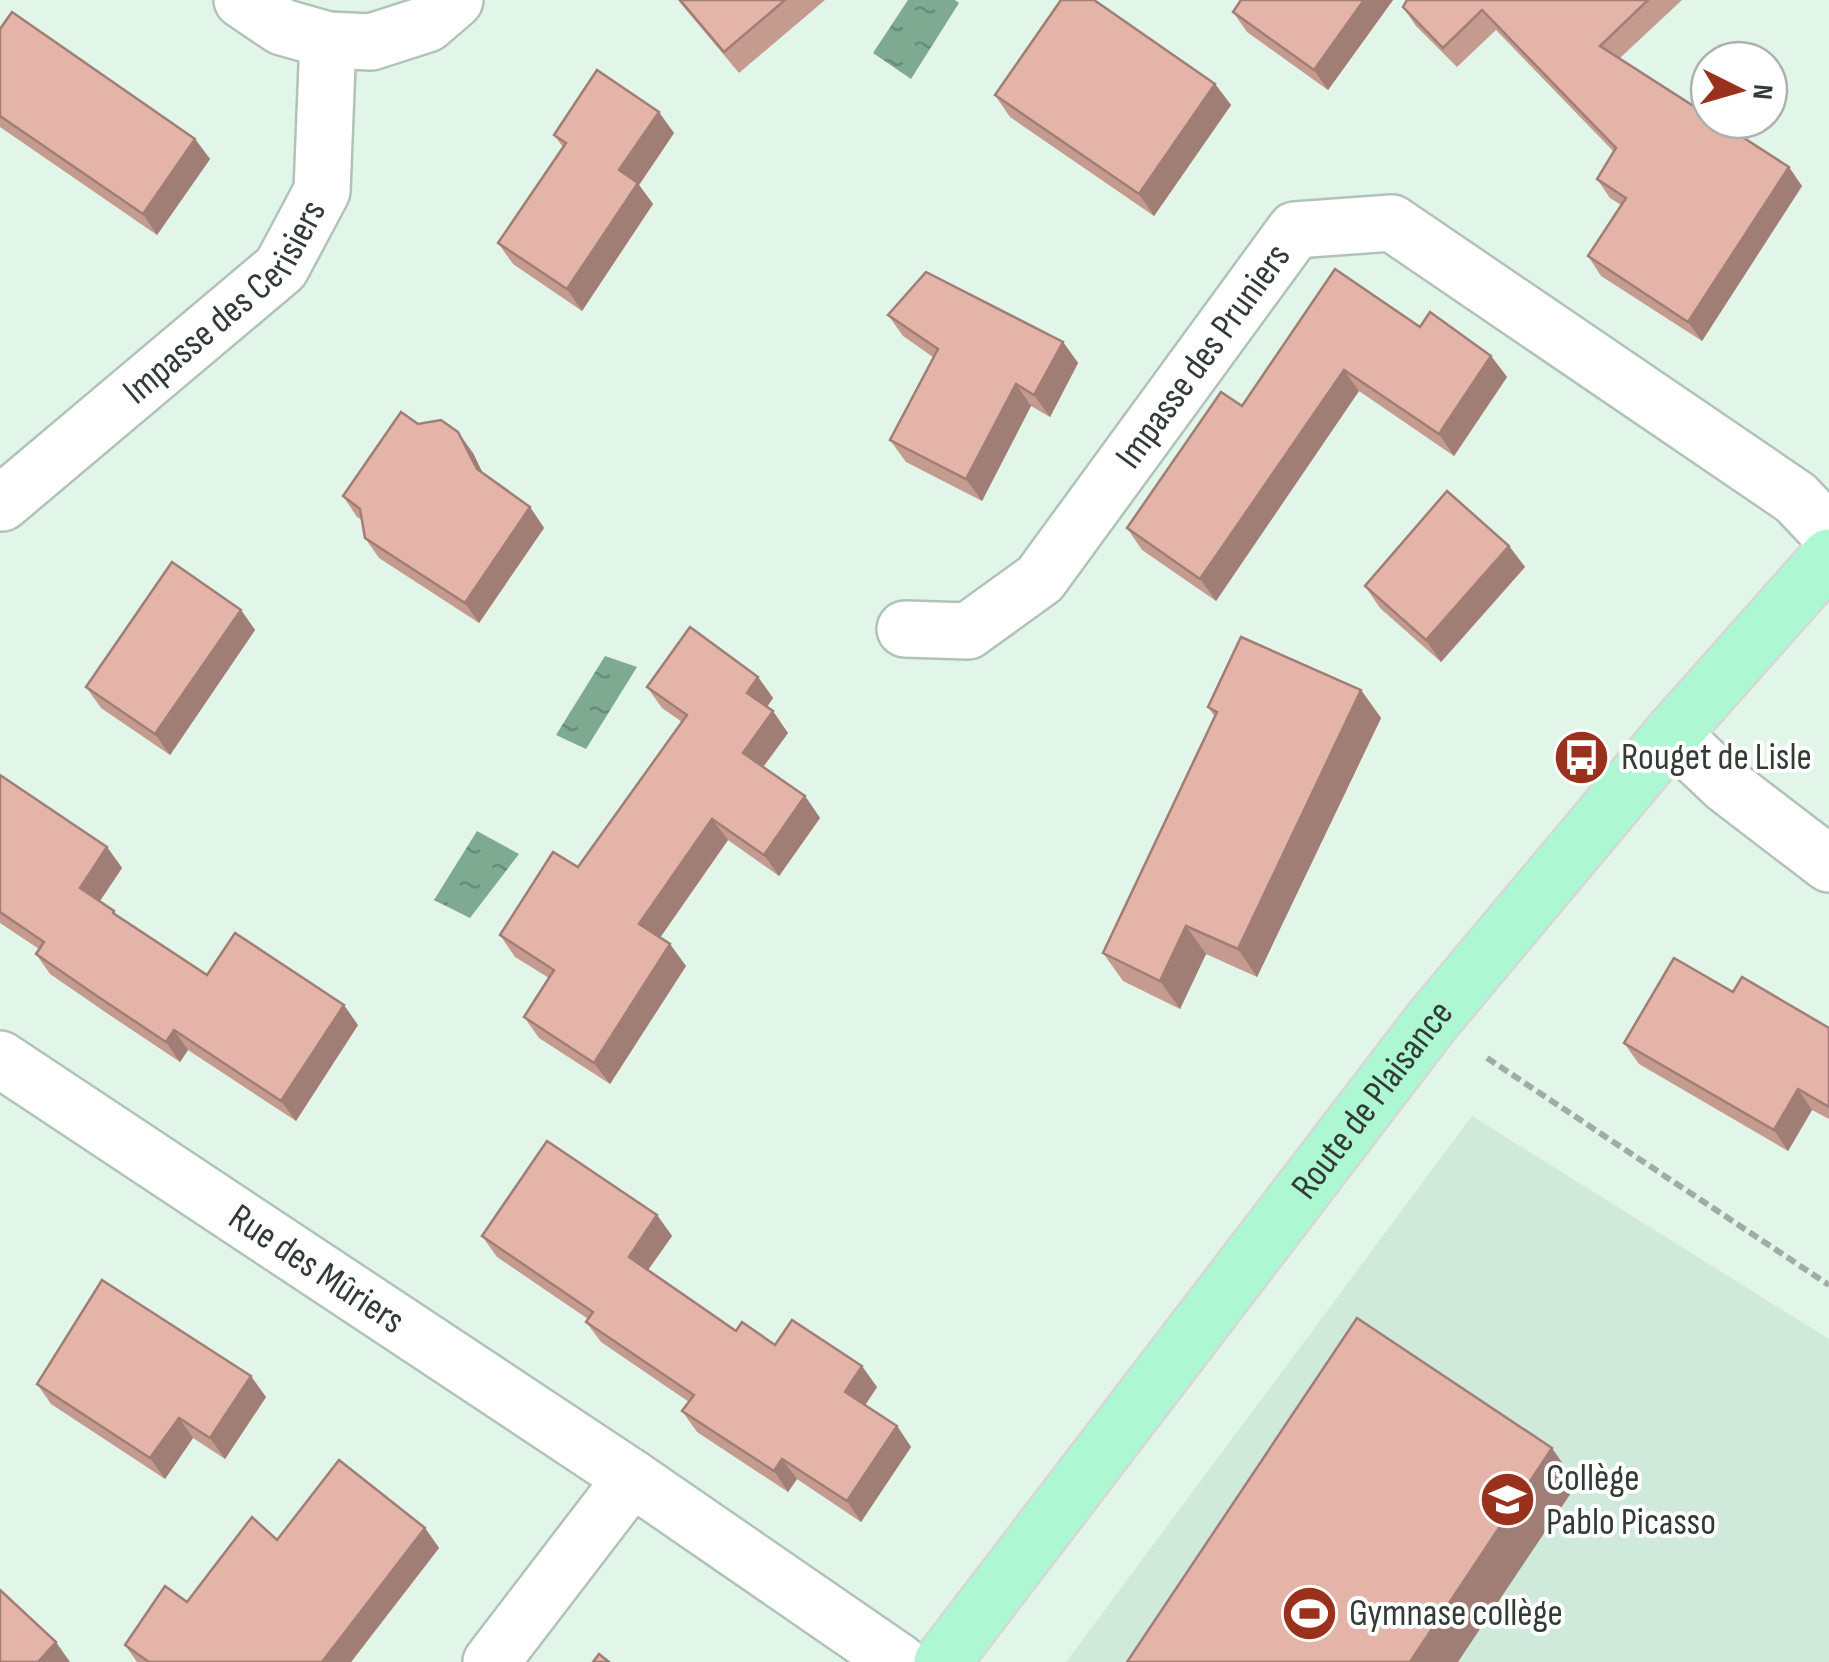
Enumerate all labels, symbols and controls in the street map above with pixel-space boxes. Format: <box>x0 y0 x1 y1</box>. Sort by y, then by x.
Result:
north arrow <box>1689 40 1789 140</box>
text: N <box>1745 83 1779 101</box>
street label: Impasse des Cerisiers <box>114 192 335 414</box>
street label: Impasse des Pruniers <box>1106 235 1300 477</box>
bus stop icon: Rouget de Lisle <box>1552 727 1612 787</box>
place label: Rouget de Lisle <box>1621 735 1812 780</box>
street label: Route de Plaisance <box>1282 991 1462 1208</box>
street label: Rue des Mûriers <box>220 1195 413 1343</box>
place label: Collège Pablo Picasso <box>1546 1456 1716 1545</box>
school or university icon: Collège Pablo Picasso <box>1477 1470 1537 1530</box>
sports icon: Gymnase collège <box>1280 1583 1340 1643</box>
place label: Gymnase collège <box>1349 1591 1563 1636</box>

